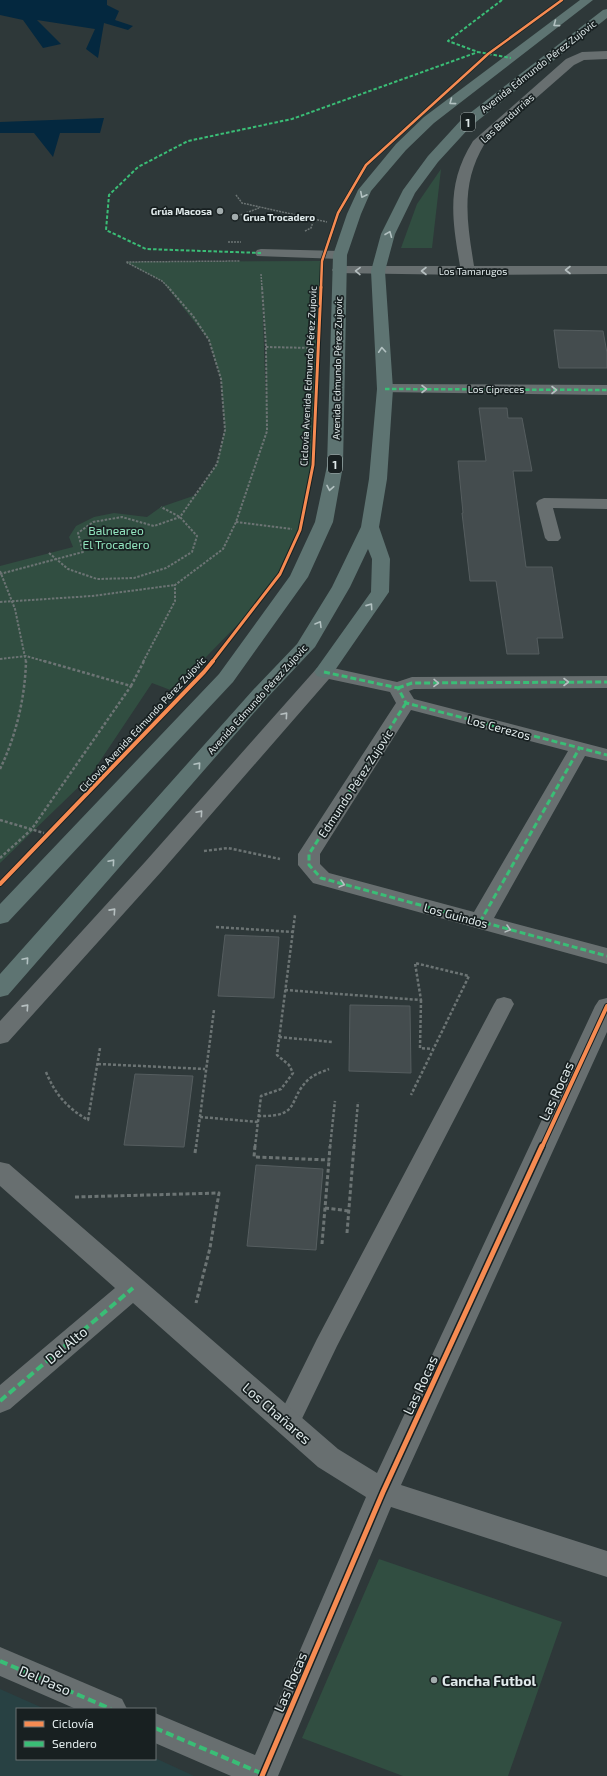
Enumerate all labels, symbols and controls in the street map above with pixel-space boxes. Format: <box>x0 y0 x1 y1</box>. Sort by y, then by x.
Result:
street label: Avenida Edmundo Pérez Zujovic <box>478 17 598 115</box>
one-way arrow <box>553 19 560 26</box>
street label: Las Bandurrias <box>478 91 536 145</box>
one-way arrow <box>450 98 457 105</box>
road number: 1 <box>461 113 475 131</box>
one-way arrow <box>360 191 368 199</box>
place label: Grúa Macosa <box>151 205 212 217</box>
marker: Grúa Macosa <box>215 206 225 216</box>
place label: Grua Trocadero <box>243 211 315 223</box>
marker: Grua Trocadero <box>230 212 240 222</box>
one-way arrow <box>384 230 392 237</box>
street label: Los Tamarugos <box>439 265 507 277</box>
one-way arrow <box>355 266 361 275</box>
one-way arrow <box>565 266 571 274</box>
one-way arrow <box>421 267 427 275</box>
street label: Ciclovía Avenida Edmundo Pérez Zujovic <box>297 285 319 466</box>
street label: Avenida Edmundo Pérez Zujovic <box>330 296 344 440</box>
one-way arrow <box>378 347 387 353</box>
street label: Los Cipreces <box>468 383 524 395</box>
one-way arrow <box>421 385 427 393</box>
one-way arrow <box>551 386 557 394</box>
road number: 1 <box>328 455 342 473</box>
one-way arrow <box>327 485 335 492</box>
park label: Balneareo El Trocadero <box>83 523 150 551</box>
one-way arrow <box>365 603 372 610</box>
one-way arrow <box>314 621 322 628</box>
street label: Avenida Edmundo Pérez Zujovic <box>205 642 310 756</box>
street label: Ciclovía Avenida Edmundo Pérez Zujovic <box>76 654 208 794</box>
one-way arrow <box>563 678 569 686</box>
one-way arrow <box>433 679 439 687</box>
street label: Los Cerezos <box>466 712 532 742</box>
one-way arrow <box>281 713 288 720</box>
street label: Edmundo Pérez Zujovic <box>315 726 396 840</box>
one-way arrow <box>193 762 200 769</box>
one-way arrow <box>195 810 202 818</box>
one-way arrow <box>107 860 114 867</box>
one-way arrow <box>338 879 345 888</box>
street label: Los Guindos <box>422 900 490 930</box>
one-way arrow <box>109 908 116 915</box>
one-way arrow <box>505 925 511 933</box>
one-way arrow <box>21 957 29 965</box>
one-way arrow <box>21 1004 29 1012</box>
street label: Las Rocas <box>535 1059 577 1123</box>
street label: Del Alto <box>42 1323 90 1367</box>
street label: Las Rocas <box>399 1353 441 1417</box>
street label: Los Chañares <box>239 1379 315 1447</box>
street label: Las Rocas <box>270 1650 310 1714</box>
street label: Del Paso <box>17 1661 74 1699</box>
place label: Cancha Futbol <box>442 1672 536 1689</box>
marker: Cancha Futbol <box>429 1675 439 1685</box>
legend <box>16 1708 156 1760</box>
text: Ciclovía <box>52 1716 94 1730</box>
text: Sendero <box>52 1736 97 1750</box>

